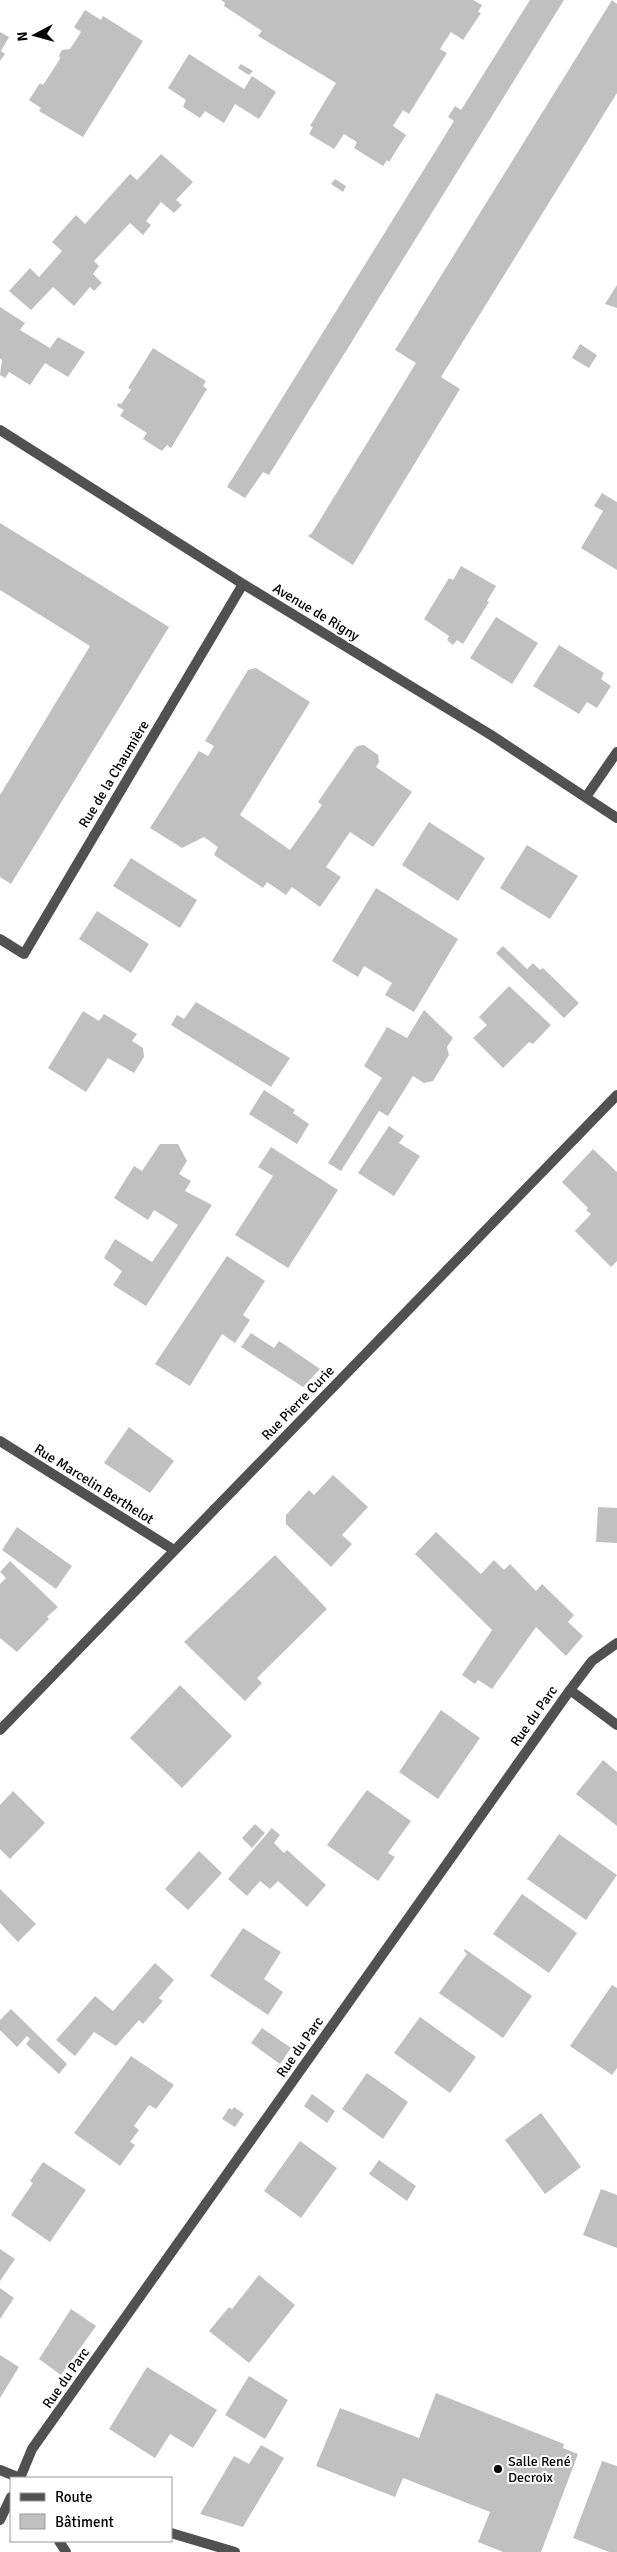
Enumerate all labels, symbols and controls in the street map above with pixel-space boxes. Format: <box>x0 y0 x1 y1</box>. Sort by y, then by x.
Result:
north arrow <box>10 10 60 60</box>
text: N <box>14 31 32 42</box>
street label: Avenue de Rigny <box>270 579 363 645</box>
street label: Rue de la Chaumière <box>75 717 153 831</box>
street label: Rue Pierre Curie <box>258 1362 338 1444</box>
street label: Rue Marcelin Berthelot <box>31 1440 157 1528</box>
street label: Rue du Parc <box>507 1682 561 1750</box>
street label: Rue du Parc <box>273 2013 327 2081</box>
street label: Rue du Parc <box>39 2344 93 2412</box>
place label: Salle René Decroix <box>508 2453 571 2486</box>
marker: Salle René Decroix <box>492 2463 504 2475</box>
legend <box>10 2477 172 2542</box>
text: Route <box>55 2488 92 2506</box>
text: Bâtiment <box>55 2513 114 2531</box>

